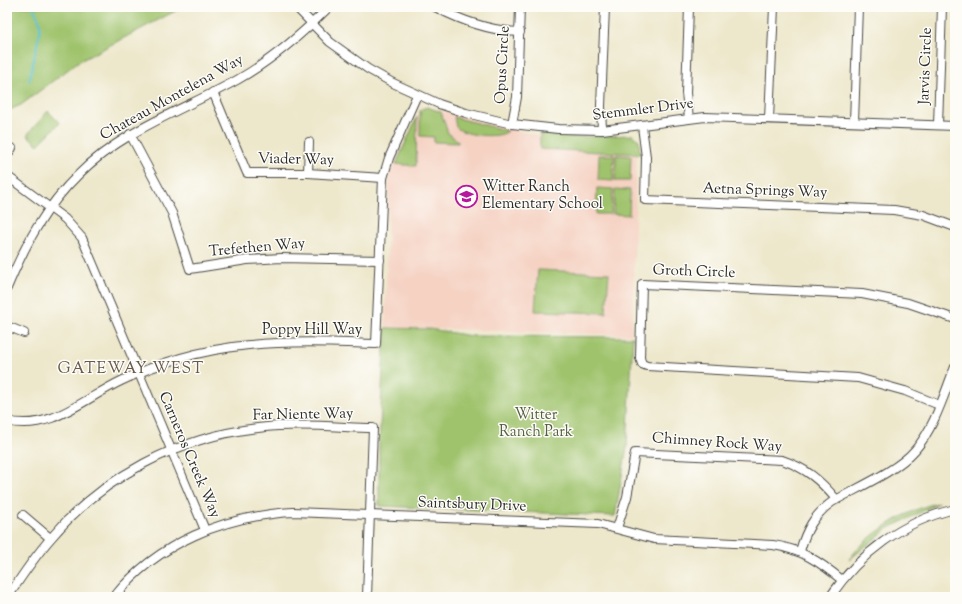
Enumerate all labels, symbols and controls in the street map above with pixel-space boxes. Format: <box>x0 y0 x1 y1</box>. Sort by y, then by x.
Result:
street label: Opus Circle <box>490 25 516 105</box>
street label: Jarvis Circle <box>914 27 938 106</box>
street label: Chateau Montelena Way <box>97 50 248 146</box>
street label: Stemmler Drive <box>591 93 695 127</box>
street label: Viader Way <box>258 149 335 171</box>
place label: Witter Ranch Elementary School <box>482 177 603 215</box>
street label: Aetna Springs Way <box>702 178 828 204</box>
school or university icon: Witter Ranch Elementary School <box>454 183 480 209</box>
street label: Trefethen Way <box>208 233 306 263</box>
street label: Groth Circle <box>652 260 736 284</box>
street label: Poppy Hill Way <box>262 320 363 341</box>
district label: GATEWAY WEST <box>58 358 204 381</box>
street label: Carneros Creek Way <box>153 388 225 522</box>
street label: Far Niente Way <box>252 404 354 426</box>
park label: Witter Ranch Park <box>499 405 573 443</box>
street label: Chimney Rock Way <box>651 428 783 458</box>
street label: Saintsbury Drive <box>417 493 527 517</box>

